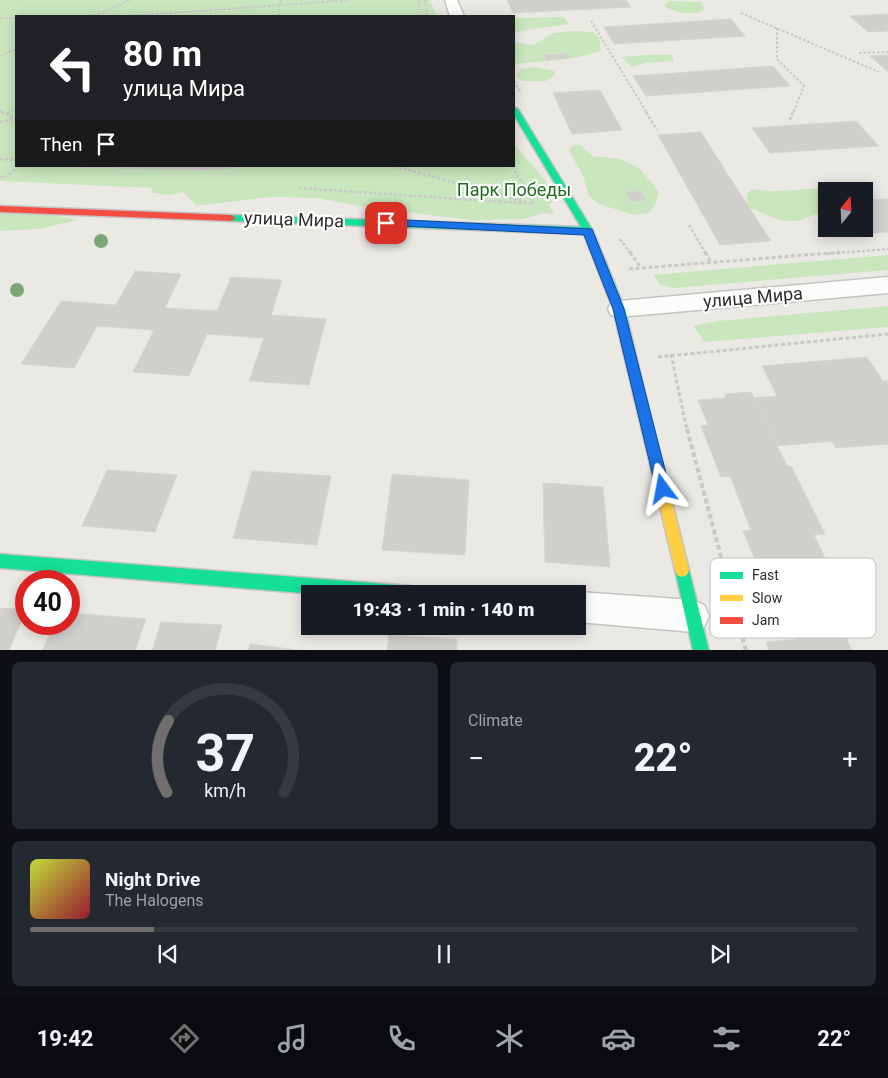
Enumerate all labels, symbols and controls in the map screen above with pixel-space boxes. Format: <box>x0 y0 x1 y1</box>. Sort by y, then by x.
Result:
text: 80 m <box>123 34 202 75</box>
icon: left <box>40 35 105 100</box>
text: улица Мира <box>123 76 245 101</box>
icon: arrive <box>92 130 120 158</box>
text: Then <box>40 133 82 156</box>
park label: Парк Победы <box>457 179 571 200</box>
north arrow <box>818 182 872 238</box>
map controls <box>818 182 873 237</box>
pin <box>365 202 407 244</box>
street label: улица Мира <box>244 207 344 231</box>
icon: arrive <box>372 209 400 237</box>
street label: улица Мира <box>702 282 804 312</box>
position arrow <box>636 462 688 514</box>
legend <box>710 558 876 638</box>
text: Fast <box>752 567 779 583</box>
speed limit sign: 40 <box>15 570 80 635</box>
text: Slow <box>752 590 783 606</box>
text: 19:43 · 1 min · 140 m <box>352 598 535 621</box>
text: Jam <box>752 612 780 628</box>
text: Climate <box>468 711 523 730</box>
text: 37 <box>195 723 255 784</box>
text: 22° <box>634 736 692 780</box>
text: − <box>468 742 484 775</box>
text: + <box>842 742 858 775</box>
text: km/h <box>204 780 246 801</box>
text: Night Drive <box>105 868 200 891</box>
text: The Halogens <box>105 891 204 910</box>
icon: previous <box>154 940 182 968</box>
icon: pause <box>430 940 458 968</box>
icon: next <box>706 940 734 968</box>
icon: directions <box>167 1021 202 1056</box>
icon: music <box>275 1021 310 1056</box>
icon: phone <box>384 1021 419 1056</box>
icon: climate <box>492 1021 527 1056</box>
icon: car <box>601 1021 636 1056</box>
icon: filters <box>709 1021 744 1056</box>
text: 19:42 <box>37 1026 93 1051</box>
text: 22° <box>817 1026 851 1051</box>

